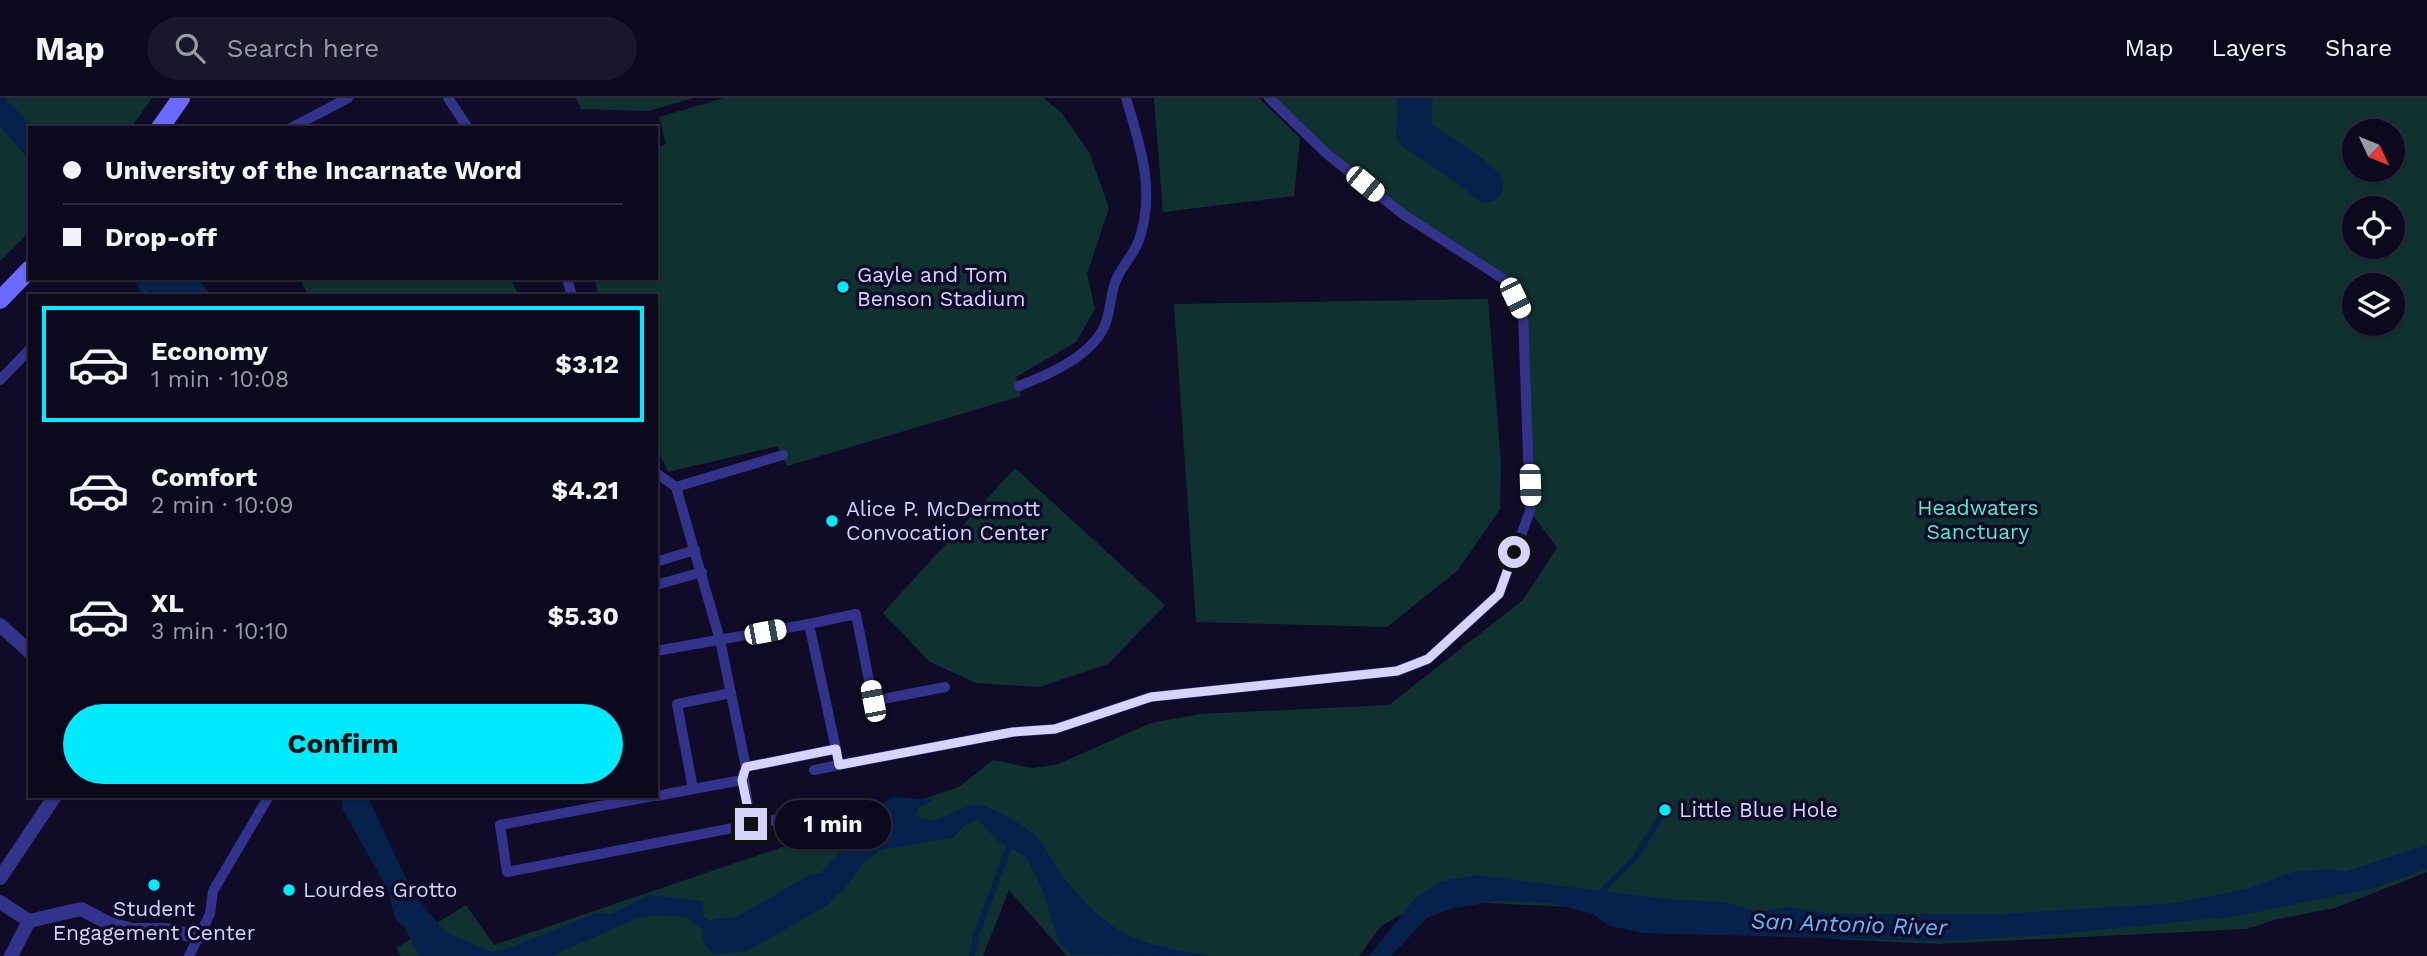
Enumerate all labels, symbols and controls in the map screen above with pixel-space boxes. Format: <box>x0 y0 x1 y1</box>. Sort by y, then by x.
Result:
search box <box>147 17 637 80</box>
text: Map <box>35 29 105 68</box>
icon: search <box>171 29 209 67</box>
text: Search here <box>227 33 379 63</box>
text: Map <box>2125 34 2173 62</box>
text: Layers <box>2211 34 2287 62</box>
text: Share <box>2325 34 2392 62</box>
north arrow <box>2342 119 2404 182</box>
map controls <box>2342 119 2405 336</box>
text: University of the Incarnate Word <box>105 155 522 185</box>
car <box>1343 163 1388 205</box>
button: locate <box>2342 196 2405 259</box>
text: Drop-off <box>105 222 217 252</box>
place label: Gayle and Tom Benson Stadium <box>857 262 1026 311</box>
button: layers <box>2342 273 2405 336</box>
car <box>1497 275 1534 321</box>
marker: Gayle and Tom Benson Stadium <box>835 279 851 295</box>
icon: car <box>67 333 130 396</box>
text: Economy <box>151 336 268 366</box>
text: $3.12 <box>555 349 619 379</box>
text: 1 min · 10:08 <box>151 366 289 393</box>
icon: car <box>67 459 130 522</box>
text: Comfort <box>151 462 257 492</box>
car <box>1519 464 1542 506</box>
text: $4.21 <box>551 475 619 505</box>
text: 2 min · 10:09 <box>151 492 294 519</box>
park label: Headwaters Sanctuary <box>1917 495 2039 544</box>
place label: Alice P. McDermott Convocation Center <box>846 496 1049 545</box>
marker: Alice P. McDermott Convocation Center <box>824 513 840 529</box>
route start <box>1498 536 1530 568</box>
icon: car <box>67 585 130 648</box>
text: XL <box>151 588 184 618</box>
text: $5.30 <box>547 601 619 631</box>
text: 3 min · 10:10 <box>151 618 288 645</box>
car <box>743 618 788 646</box>
car <box>859 678 888 724</box>
button: Confirm <box>63 704 623 784</box>
place label: Little Blue Hole <box>1679 797 1838 822</box>
callout: 1 min <box>776 800 891 848</box>
marker: Little Blue Hole <box>1657 802 1673 818</box>
route end <box>735 808 767 840</box>
text: 1 min <box>803 811 863 838</box>
marker: Student Engagement Center <box>146 877 162 893</box>
place label: Lourdes Grotto <box>303 877 457 902</box>
marker: Lourdes Grotto <box>281 882 297 898</box>
place label: Student Engagement Center <box>53 896 256 945</box>
water label: San Antonio River <box>1750 908 1949 941</box>

